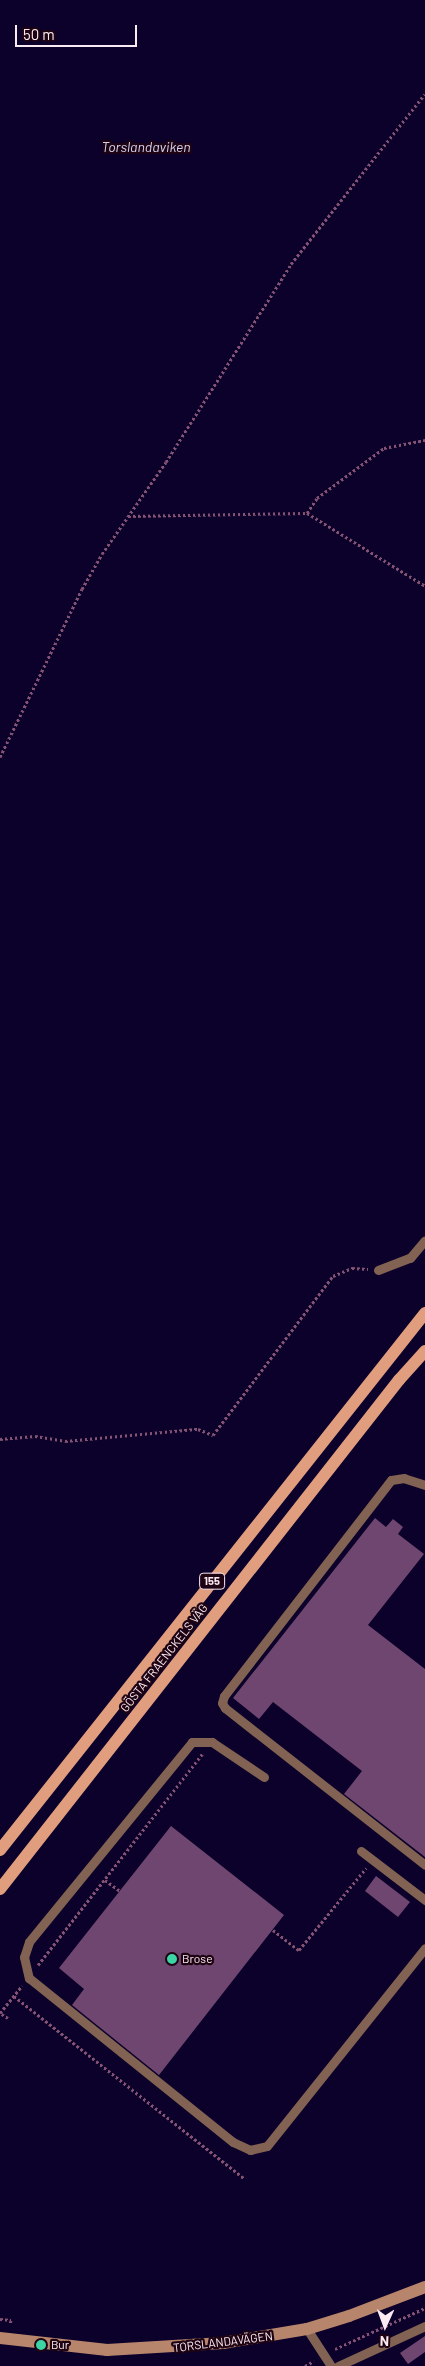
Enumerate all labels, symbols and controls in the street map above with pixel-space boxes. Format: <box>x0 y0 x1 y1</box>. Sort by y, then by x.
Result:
scale bar <box>18 15 140 47</box>
text: 50 m <box>23 25 55 43</box>
water label: Torslandaviken <box>101 139 191 155</box>
road number: 155 <box>198 1572 226 1590</box>
street label: GÖSTA FRAENCKELS VÄG <box>117 1601 211 1715</box>
place label: Brose <box>182 1952 213 1966</box>
marker: Brose <box>166 1953 178 1965</box>
north arrow <box>360 2301 410 2351</box>
street label: TORSLANDAVÄGEN <box>172 2329 274 2355</box>
text: N <box>380 2333 389 2350</box>
place label: Bur <box>51 2338 69 2352</box>
marker: Bur <box>35 2339 47 2351</box>

